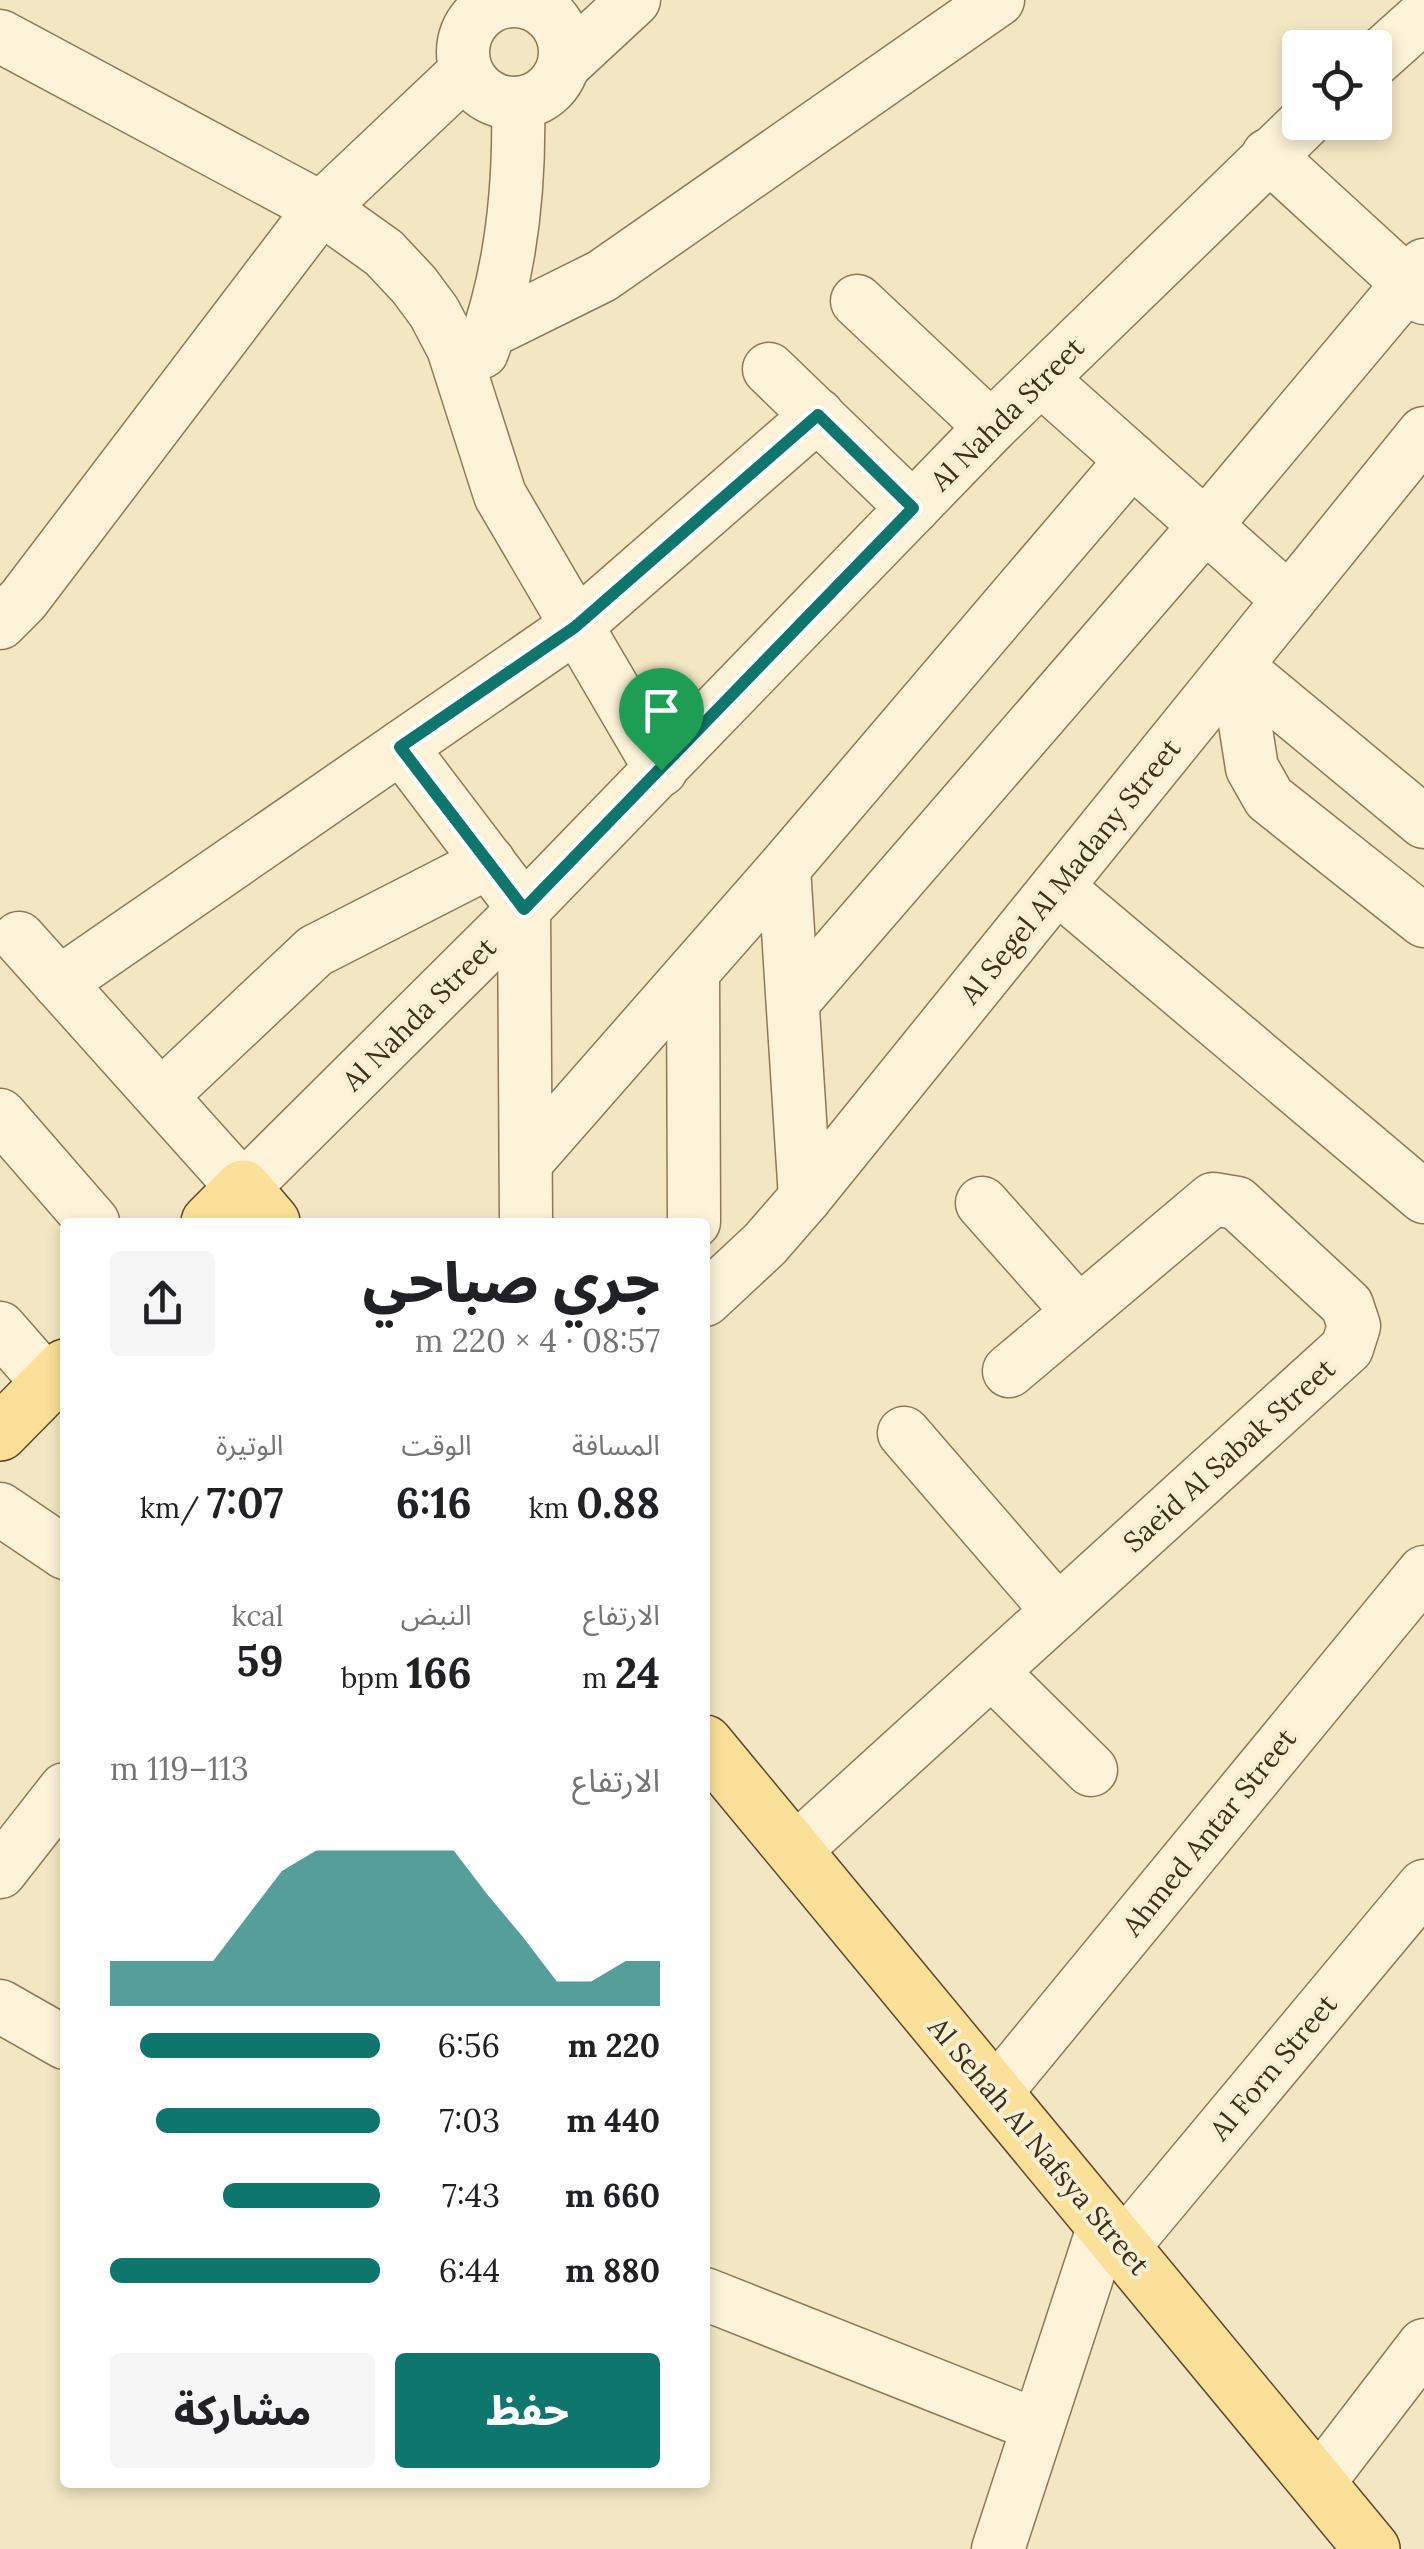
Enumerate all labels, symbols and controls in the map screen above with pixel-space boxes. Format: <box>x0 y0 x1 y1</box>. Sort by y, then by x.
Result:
map controls <box>1282 30 1392 140</box>
button: locate <box>1282 30 1392 140</box>
street label: Al Nahda Street <box>922 329 1092 499</box>
pin <box>619 668 704 771</box>
icon: arrive <box>634 683 689 738</box>
street label: Al Segel Al Madany Street <box>951 731 1188 1012</box>
street label: Al Nahda Street <box>334 929 504 1099</box>
text: جري صباحي <box>363 1247 660 1317</box>
button: share <box>110 1251 215 1356</box>
text: 08:57 · 4 × 220 m <box>415 1320 660 1361</box>
street label: Saeid Al Sabak Street <box>1116 1350 1343 1560</box>
text: الوتيرة <box>216 1427 283 1463</box>
text: الوقت <box>401 1427 472 1463</box>
text: المسافة <box>572 1427 660 1463</box>
text: 7:07 <box>207 1476 283 1530</box>
text: 6:16 <box>396 1476 472 1530</box>
text: 0.88 <box>576 1476 660 1530</box>
text: /km <box>140 1490 207 1526</box>
text: km <box>529 1490 576 1526</box>
text: النبض <box>401 1597 472 1633</box>
text: الارتفاع <box>583 1597 660 1633</box>
text: kcal <box>232 1598 283 1634</box>
text: 59 <box>236 1634 283 1688</box>
text: 166 <box>406 1646 472 1700</box>
text: 24 <box>615 1646 660 1700</box>
text: bpm <box>341 1660 406 1696</box>
text: m <box>582 1660 615 1696</box>
street label: Ahmed Antar Street <box>1114 1721 1304 1944</box>
text: 113–119 m <box>110 1748 249 1789</box>
text: الارتفاع <box>572 1760 660 1801</box>
street label: Al Forn Street <box>1201 1986 1345 2148</box>
street label: Al Sehah Al Nafsya Street <box>920 2009 1157 2282</box>
text: 6:56 <box>438 2025 500 2066</box>
text: 220 m <box>568 2025 660 2066</box>
text: 7:03 <box>440 2100 500 2141</box>
text: 440 m <box>566 2100 660 2141</box>
text: 7:43 <box>442 2175 500 2216</box>
text: 660 m <box>565 2175 660 2216</box>
text: 6:44 <box>439 2250 500 2291</box>
text: 880 m <box>565 2250 660 2291</box>
button: مشاركة <box>110 2353 375 2468</box>
button: حفظ <box>395 2353 660 2468</box>

